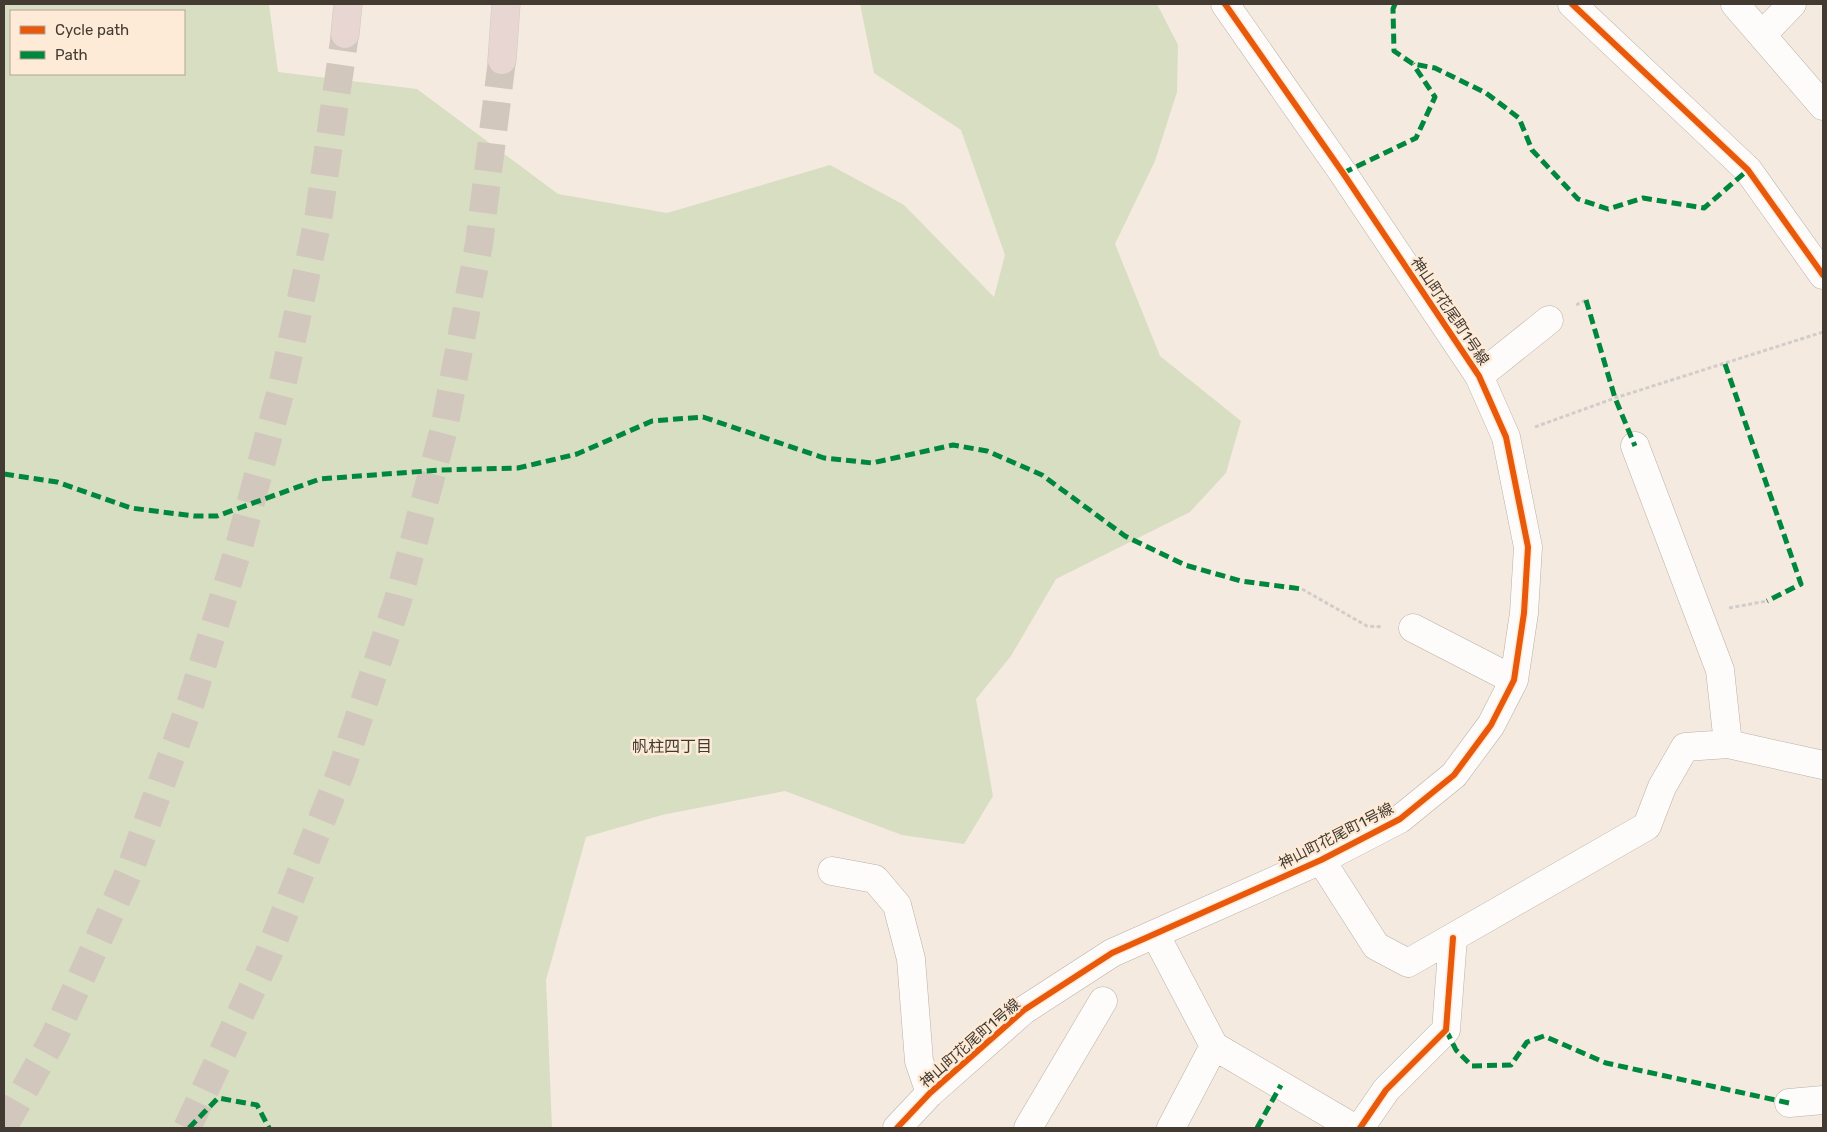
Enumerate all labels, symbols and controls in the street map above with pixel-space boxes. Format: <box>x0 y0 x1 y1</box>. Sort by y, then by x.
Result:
legend <box>10 10 185 75</box>
text: Cycle path <box>55 21 129 39</box>
text: Path <box>55 46 88 64</box>
street label: 神山町花尾町1号線 <box>1407 254 1493 368</box>
district label: 帆柱四丁目 <box>632 737 712 756</box>
street label: 神山町花尾町1号線 <box>1276 799 1396 873</box>
street label: 神山町花尾町1号線 <box>916 995 1024 1091</box>

